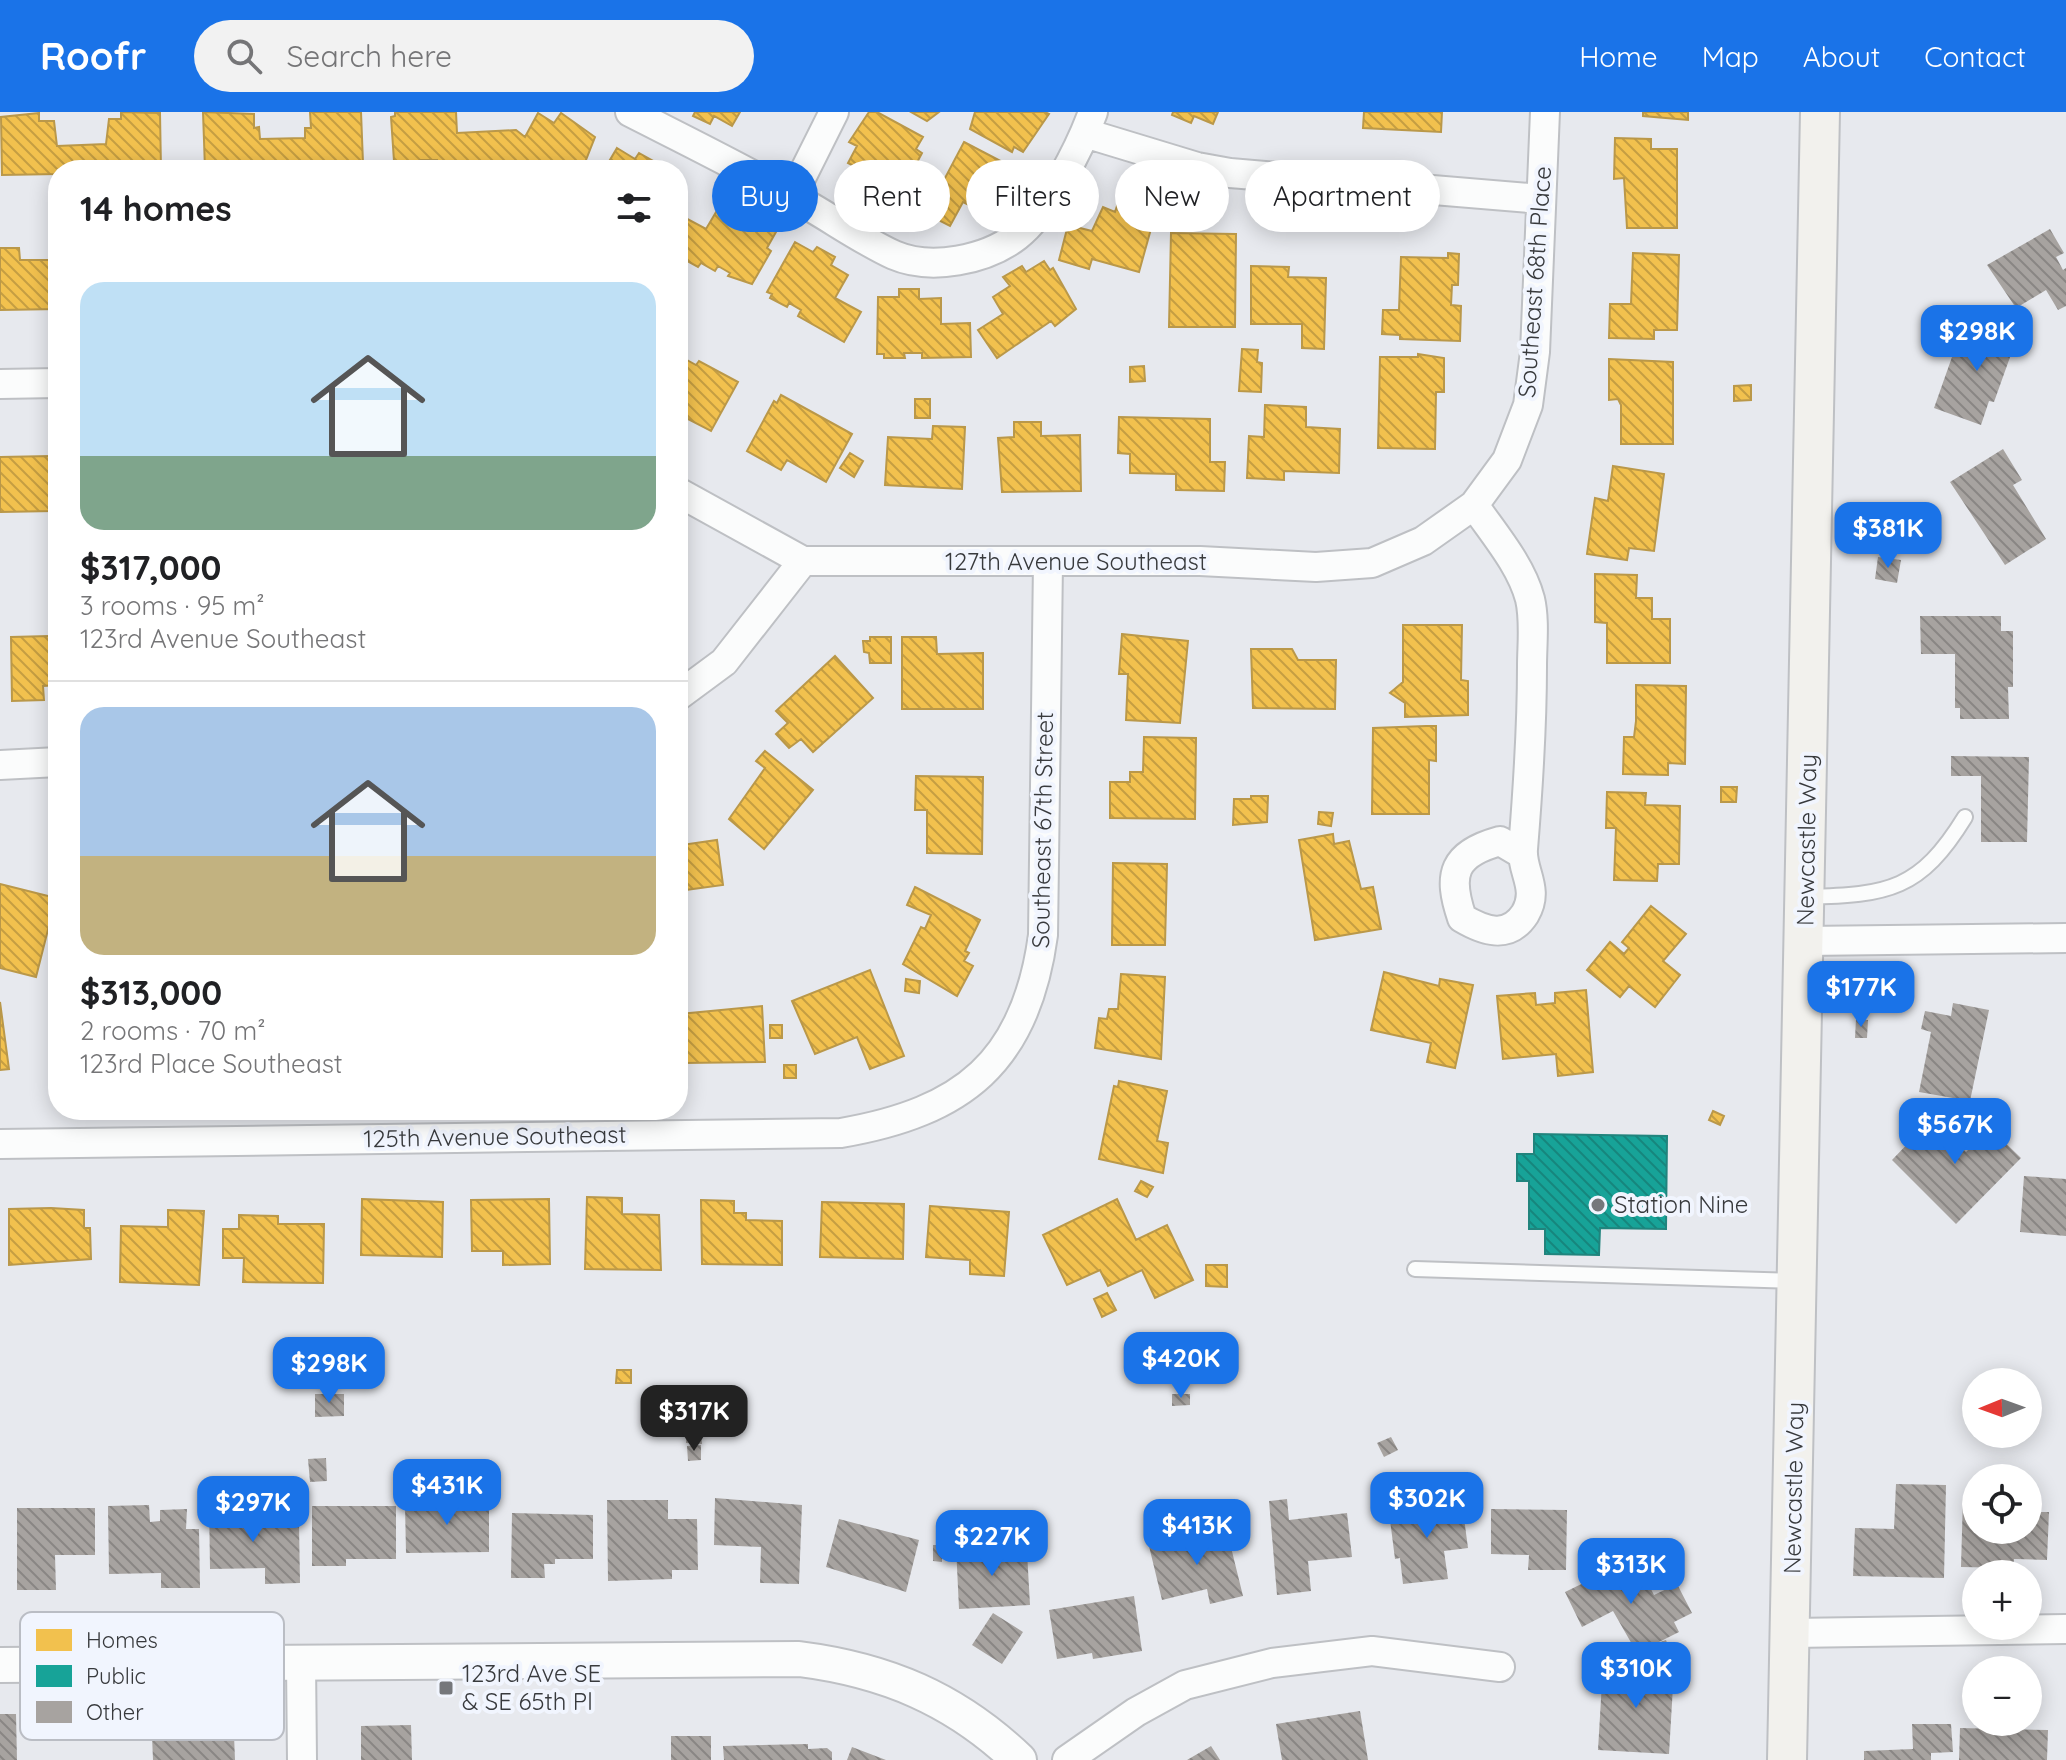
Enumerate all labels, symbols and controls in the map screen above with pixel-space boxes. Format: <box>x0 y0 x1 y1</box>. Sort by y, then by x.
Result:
search box <box>194 20 754 92</box>
text: Roofr <box>40 32 146 80</box>
icon: search <box>222 34 266 78</box>
text: Search here <box>286 37 452 75</box>
text: Home <box>1579 39 1658 74</box>
text: Map <box>1702 39 1759 74</box>
text: About <box>1803 39 1880 74</box>
text: Contact <box>1924 39 2026 74</box>
chip: Buy <box>712 160 818 232</box>
chip: Rent <box>834 160 950 232</box>
chip: Filters <box>966 160 1099 232</box>
chip: New <box>1115 160 1229 232</box>
chip: Apartment <box>1245 160 1440 232</box>
street label: Southeast 68th Place <box>1511 165 1557 399</box>
icon: filters <box>612 186 656 230</box>
text: 14 homes <box>80 187 232 230</box>
pin: $298K <box>1921 305 2033 373</box>
text: $298K <box>1939 314 2015 347</box>
icon: home <box>296 334 440 478</box>
pin: $381K <box>1832 502 1944 570</box>
text: $381K <box>1853 511 1923 544</box>
text: $317,000 <box>80 546 221 589</box>
street label: 127th Avenue Southeast <box>945 546 1207 576</box>
text: 3 rooms · 95 m² <box>80 589 264 622</box>
text: 123rd Avenue Southeast <box>80 622 366 655</box>
street label: Southeast 67th Street <box>1025 711 1059 949</box>
street label: Newcastle Way <box>1790 754 1822 926</box>
icon: home <box>296 759 440 903</box>
pin: $177K <box>1805 961 1917 1029</box>
text: $177K <box>1825 970 1897 1003</box>
text: $313,000 <box>80 971 222 1014</box>
text: 2 rooms · 70 m² <box>80 1014 265 1047</box>
text: 123rd Place Southeast <box>80 1047 343 1080</box>
pin: $567K <box>1899 1098 2011 1166</box>
text: $567K <box>1917 1107 1993 1140</box>
street label: 125th Avenue Southeast <box>363 1119 627 1153</box>
place label: Station Nine <box>1614 1189 1748 1219</box>
marker: Station Nine <box>1589 1196 1607 1214</box>
pin: $420K <box>1125 1332 1237 1400</box>
pin: $298K <box>273 1337 385 1405</box>
text: $420K <box>1142 1341 1220 1374</box>
text: $298K <box>291 1346 367 1379</box>
north arrow <box>1962 1368 2042 1448</box>
map controls <box>1962 1368 2042 1736</box>
pin: $317K <box>638 1385 750 1453</box>
text: $317K <box>659 1394 729 1427</box>
street label: Newcastle Way <box>1777 1402 1809 1574</box>
pin: $431K <box>391 1459 503 1527</box>
button: locate <box>1962 1464 2042 1544</box>
text: $431K <box>411 1468 483 1501</box>
pin: $302K <box>1371 1472 1483 1540</box>
pin: $297K <box>197 1476 309 1544</box>
text: $302K <box>1388 1481 1466 1514</box>
text: $297K <box>215 1485 291 1518</box>
pin: $413K <box>1141 1499 1253 1567</box>
text: $413K <box>1161 1508 1233 1541</box>
pin: $227K <box>936 1510 1048 1578</box>
text: $227K <box>954 1519 1030 1552</box>
pin: $313K <box>1575 1538 1687 1606</box>
text: $313K <box>1596 1547 1666 1580</box>
button: + <box>1962 1560 2042 1640</box>
legend <box>20 1612 284 1740</box>
text: Homes <box>86 1626 158 1654</box>
pin: $310K <box>1580 1642 1692 1710</box>
text: $310K <box>1600 1651 1672 1684</box>
button: − <box>1962 1656 2042 1736</box>
place label: 123rd Ave SE & SE 65th Pl <box>462 1658 601 1716</box>
text: Public <box>86 1662 146 1690</box>
marker: 123rd Ave SE & SE 65th Pl <box>437 1679 455 1697</box>
text: Other <box>86 1698 144 1726</box>

